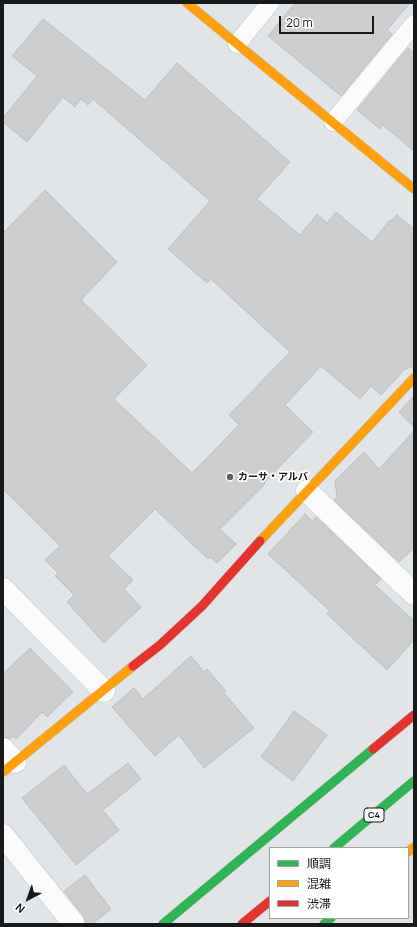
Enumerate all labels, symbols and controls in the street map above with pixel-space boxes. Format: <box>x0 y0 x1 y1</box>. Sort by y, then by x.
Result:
scale bar <box>281 8 376 34</box>
text: 20 m <box>286 14 313 31</box>
place label: カーサ・アルバ <box>238 471 308 483</box>
marker: カーサ・アルバ <box>225 472 235 482</box>
road number: C4 <box>364 808 384 822</box>
legend <box>269 847 409 919</box>
text: 順調 <box>307 855 331 872</box>
text: 混雑 <box>307 875 331 892</box>
north arrow <box>8 879 48 919</box>
text: 渋滞 <box>307 895 331 912</box>
text: N <box>12 900 28 917</box>

